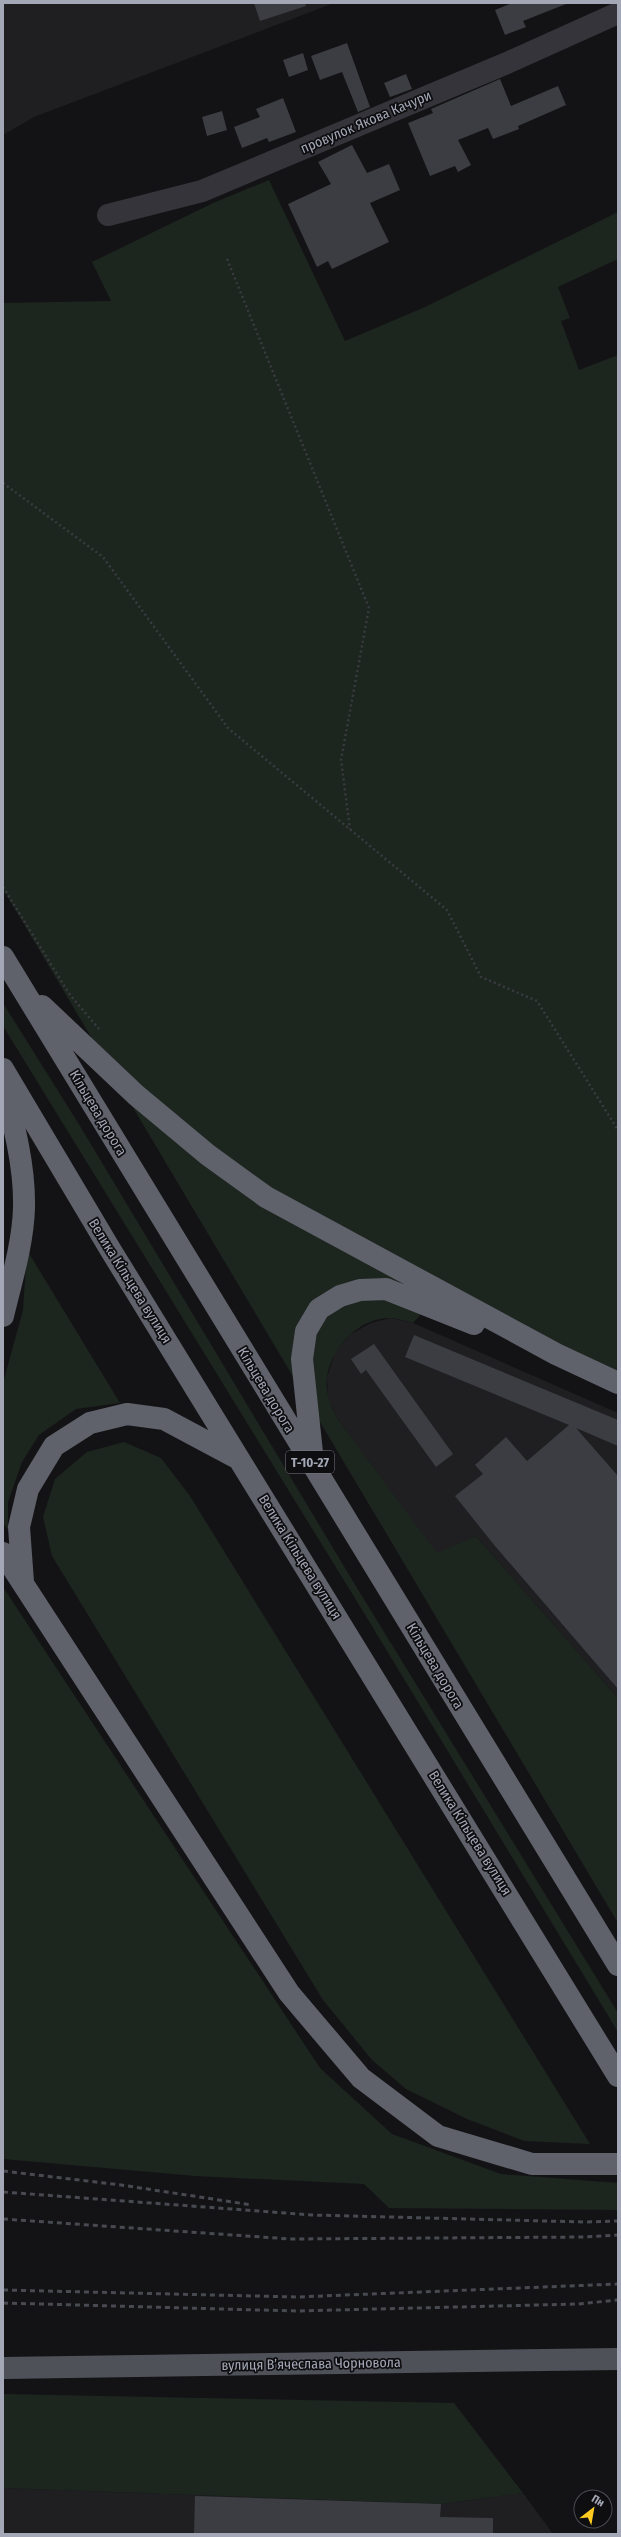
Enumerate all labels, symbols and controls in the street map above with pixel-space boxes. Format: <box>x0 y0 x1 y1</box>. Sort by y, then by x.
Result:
street label: провулок Якова Качури <box>298 87 434 157</box>
street label: Кільцева дорога <box>66 1067 130 1159</box>
street label: Велика Кільцева вулиця <box>85 1216 175 1346</box>
street label: Кільцева дорога <box>234 1344 298 1436</box>
road number: Т-10-27 <box>286 1451 334 1473</box>
street label: Велика Кільцева вулиця <box>255 1492 345 1622</box>
street label: Кільцева дорога <box>403 1620 467 1712</box>
street label: Велика Кільцева вулиця <box>425 1768 515 1898</box>
street label: вулиця Вʼячеслава Чорновола <box>221 2354 401 2374</box>
north arrow <box>573 2489 613 2529</box>
text: Пн <box>589 2492 607 2510</box>

